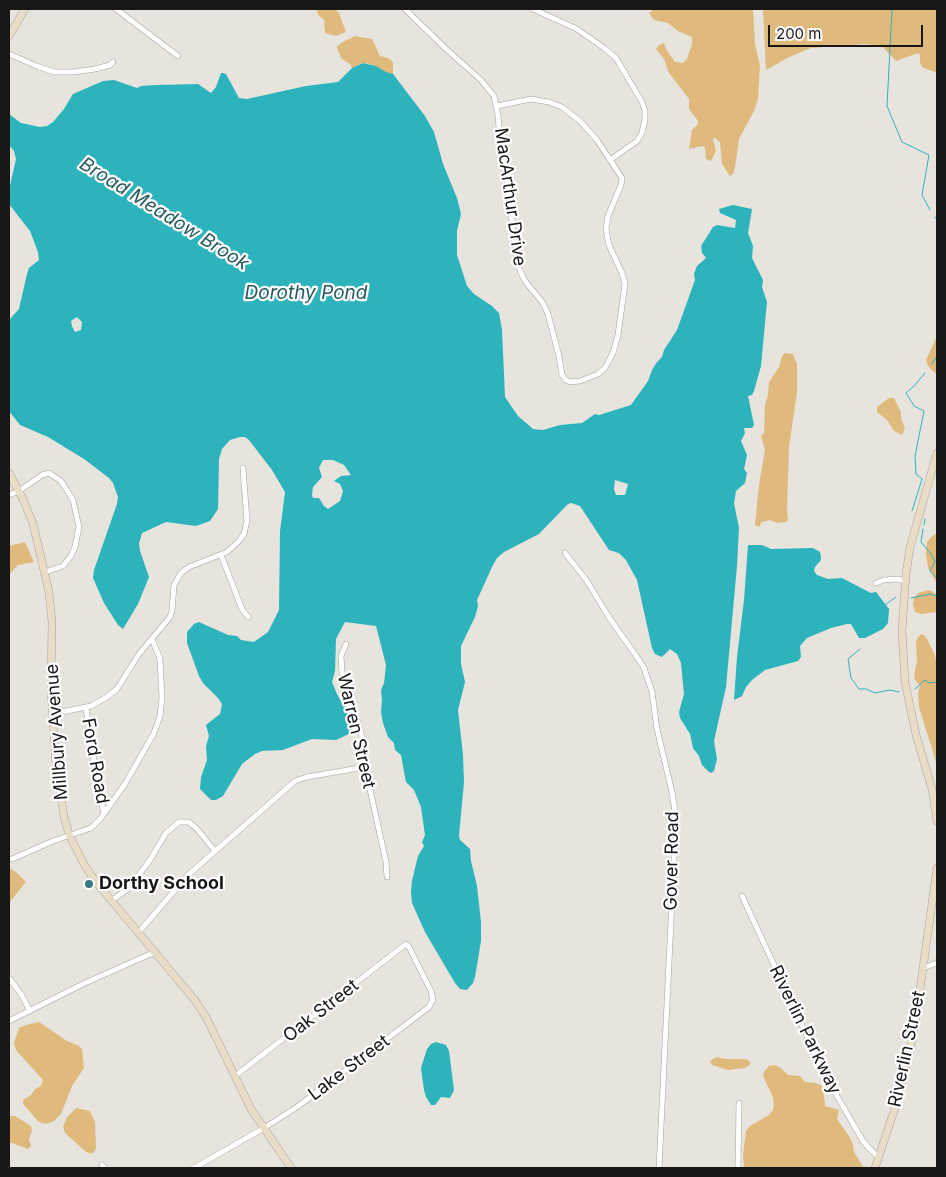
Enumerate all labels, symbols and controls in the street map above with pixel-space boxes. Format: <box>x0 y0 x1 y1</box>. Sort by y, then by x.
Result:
scale bar <box>771 15 926 47</box>
text: 200 m <box>776 24 821 43</box>
street label: MacArthur Drive <box>490 127 530 267</box>
water label: Broad Meadow Brook <box>75 153 253 275</box>
water label: Dorothy Pond <box>245 282 367 304</box>
street label: Millbury Avenue <box>41 663 73 801</box>
street label: Warren Street <box>332 671 380 791</box>
street label: Ford Road <box>77 716 113 806</box>
street label: Gover Road <box>660 811 684 911</box>
place label: Dorthy School <box>99 873 224 895</box>
marker: Dorthy School <box>83 878 95 890</box>
street label: Riverlin Parkway <box>764 962 846 1098</box>
street label: Oak Street <box>279 975 363 1047</box>
street label: Riverlin Street <box>884 989 930 1109</box>
street label: Lake Street <box>304 1030 394 1106</box>

